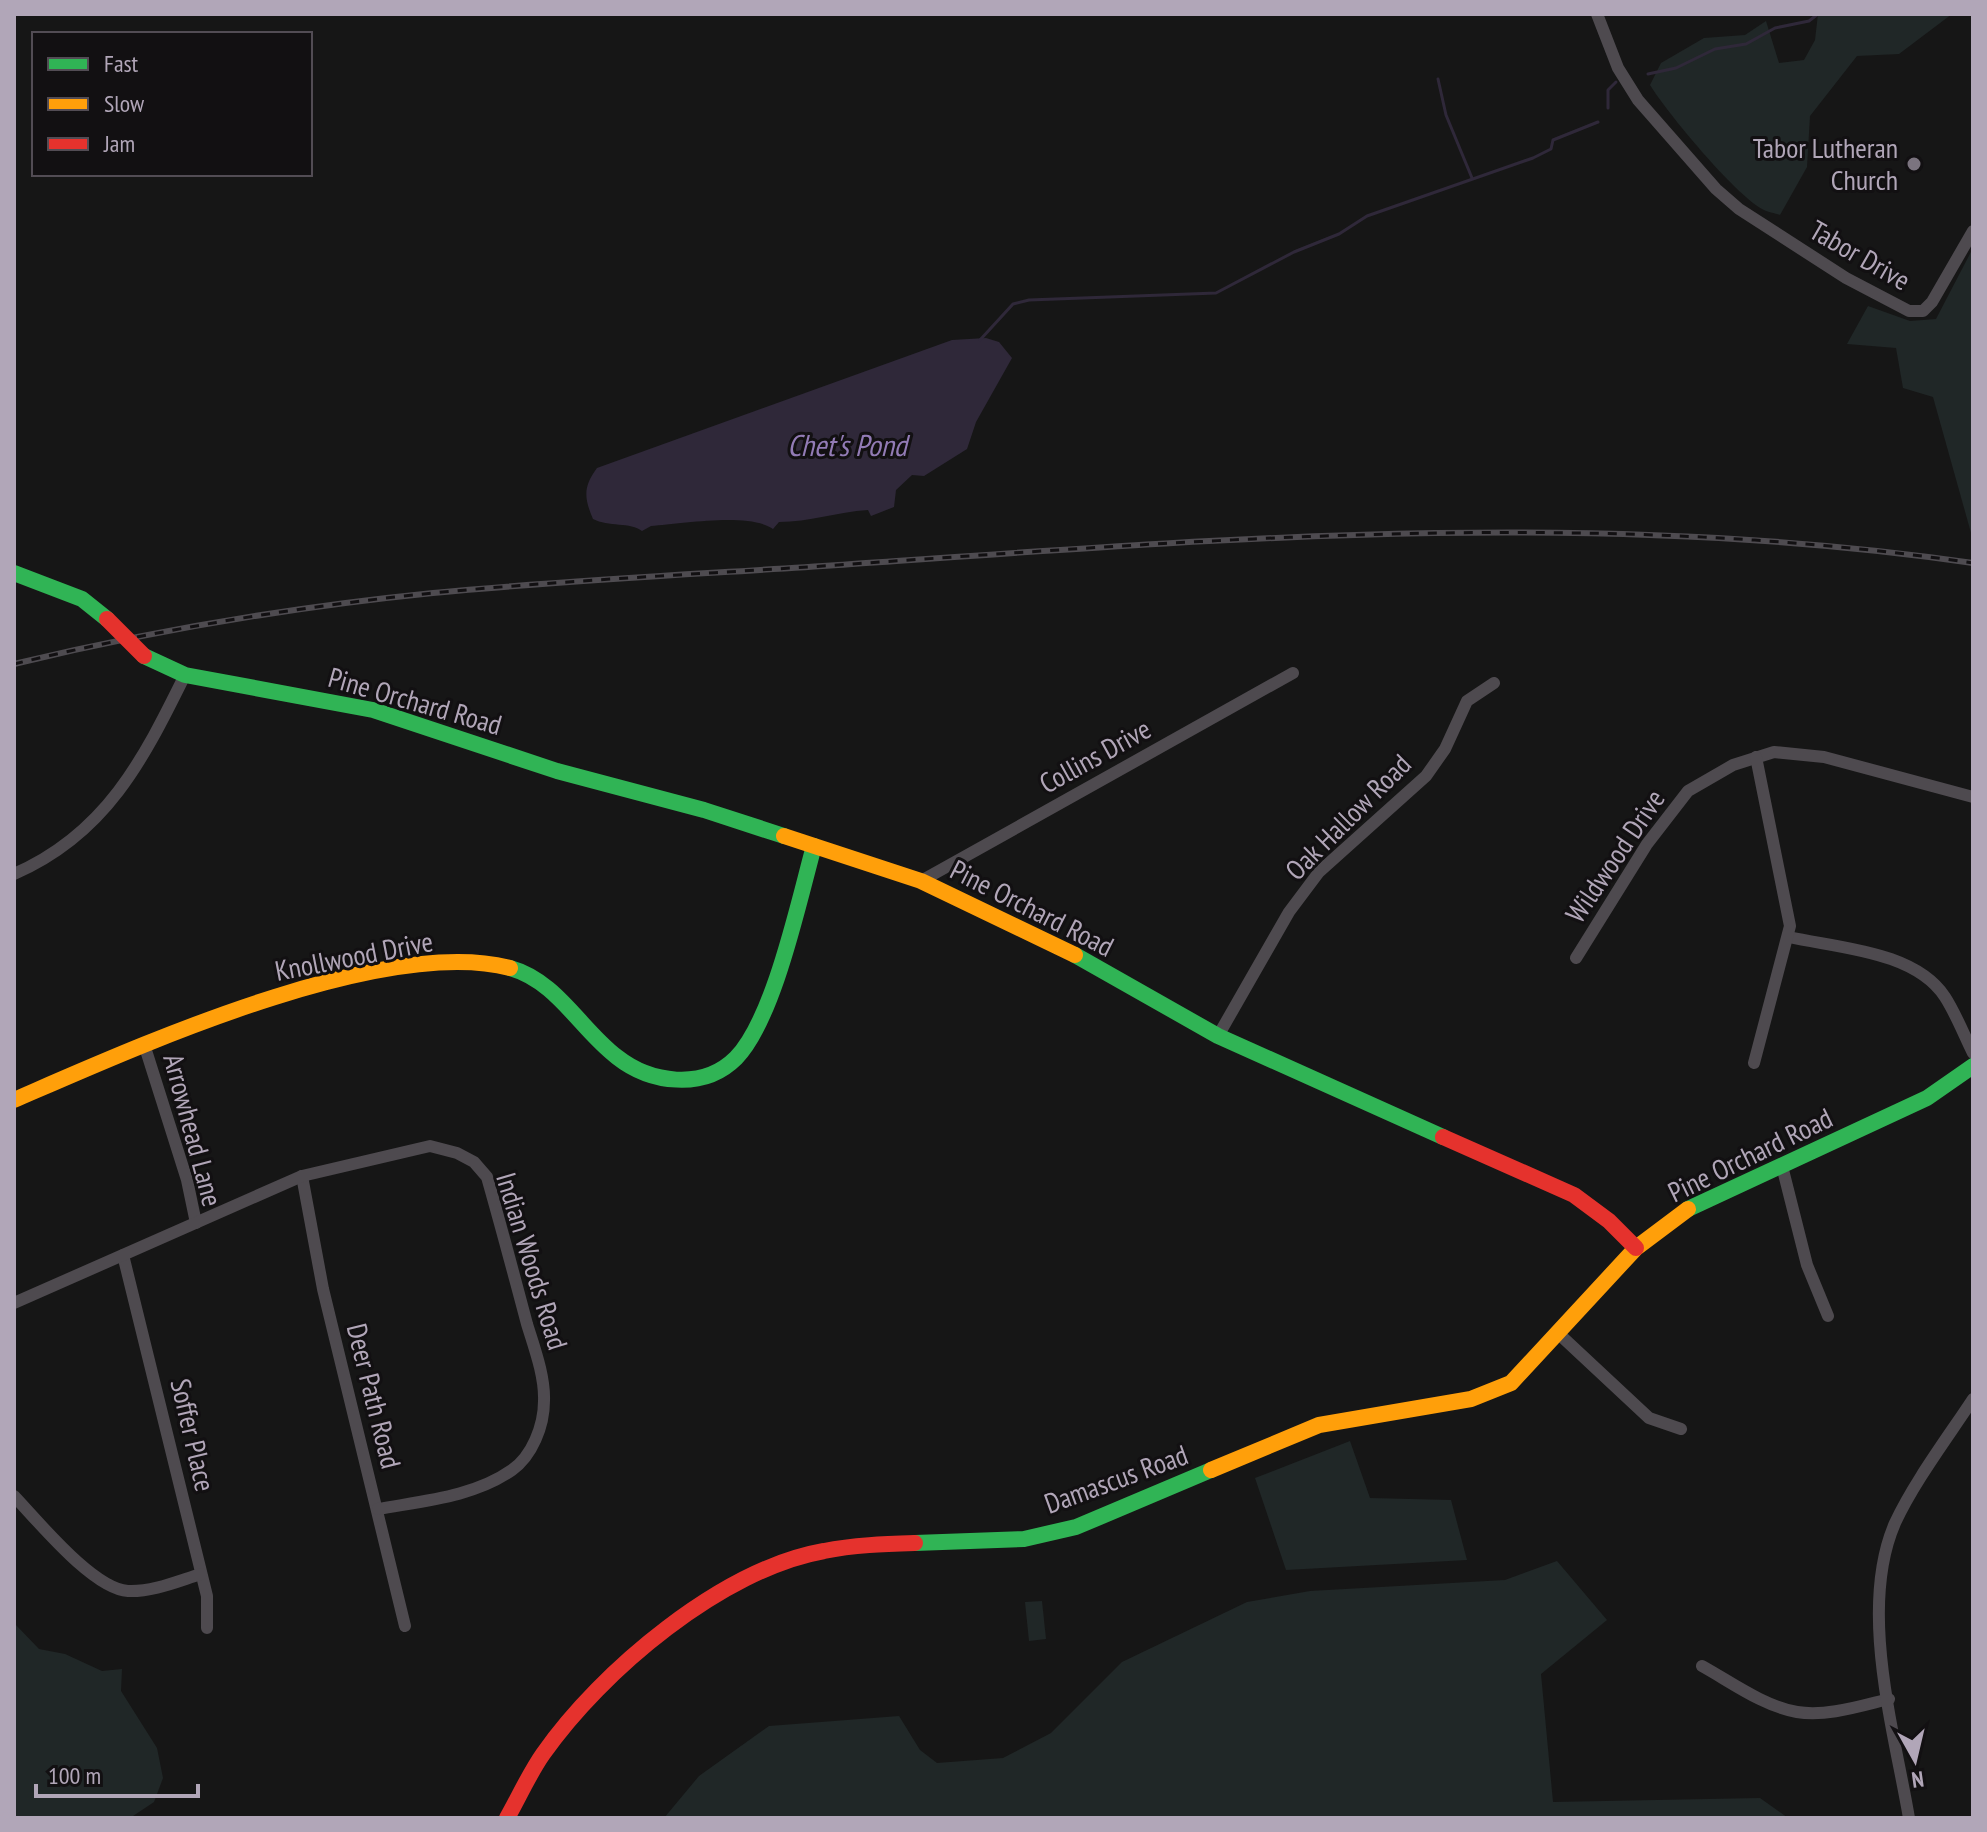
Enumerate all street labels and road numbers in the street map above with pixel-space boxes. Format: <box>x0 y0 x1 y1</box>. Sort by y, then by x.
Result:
street label: Tabor Drive <box>1803 211 1917 298</box>
street label: Pine Orchard Road <box>324 658 506 743</box>
street label: Collins Drive <box>1033 710 1157 801</box>
street label: Oak Hallow Road <box>1277 746 1419 888</box>
street label: Wildwood Drive <box>1556 782 1673 929</box>
street label: Pine Orchard Road <box>944 851 1120 965</box>
street label: Knollwood Drive <box>272 922 436 989</box>
street label: Arrowhead Lane <box>155 1050 232 1210</box>
street label: Pine Orchard Road <box>1661 1099 1838 1210</box>
street label: Indian Woods Road <box>488 1168 577 1354</box>
street label: Deer Path Road <box>339 1320 410 1472</box>
street label: Soffer Place <box>163 1375 224 1495</box>
street label: Damascus Road <box>1039 1435 1193 1522</box>

